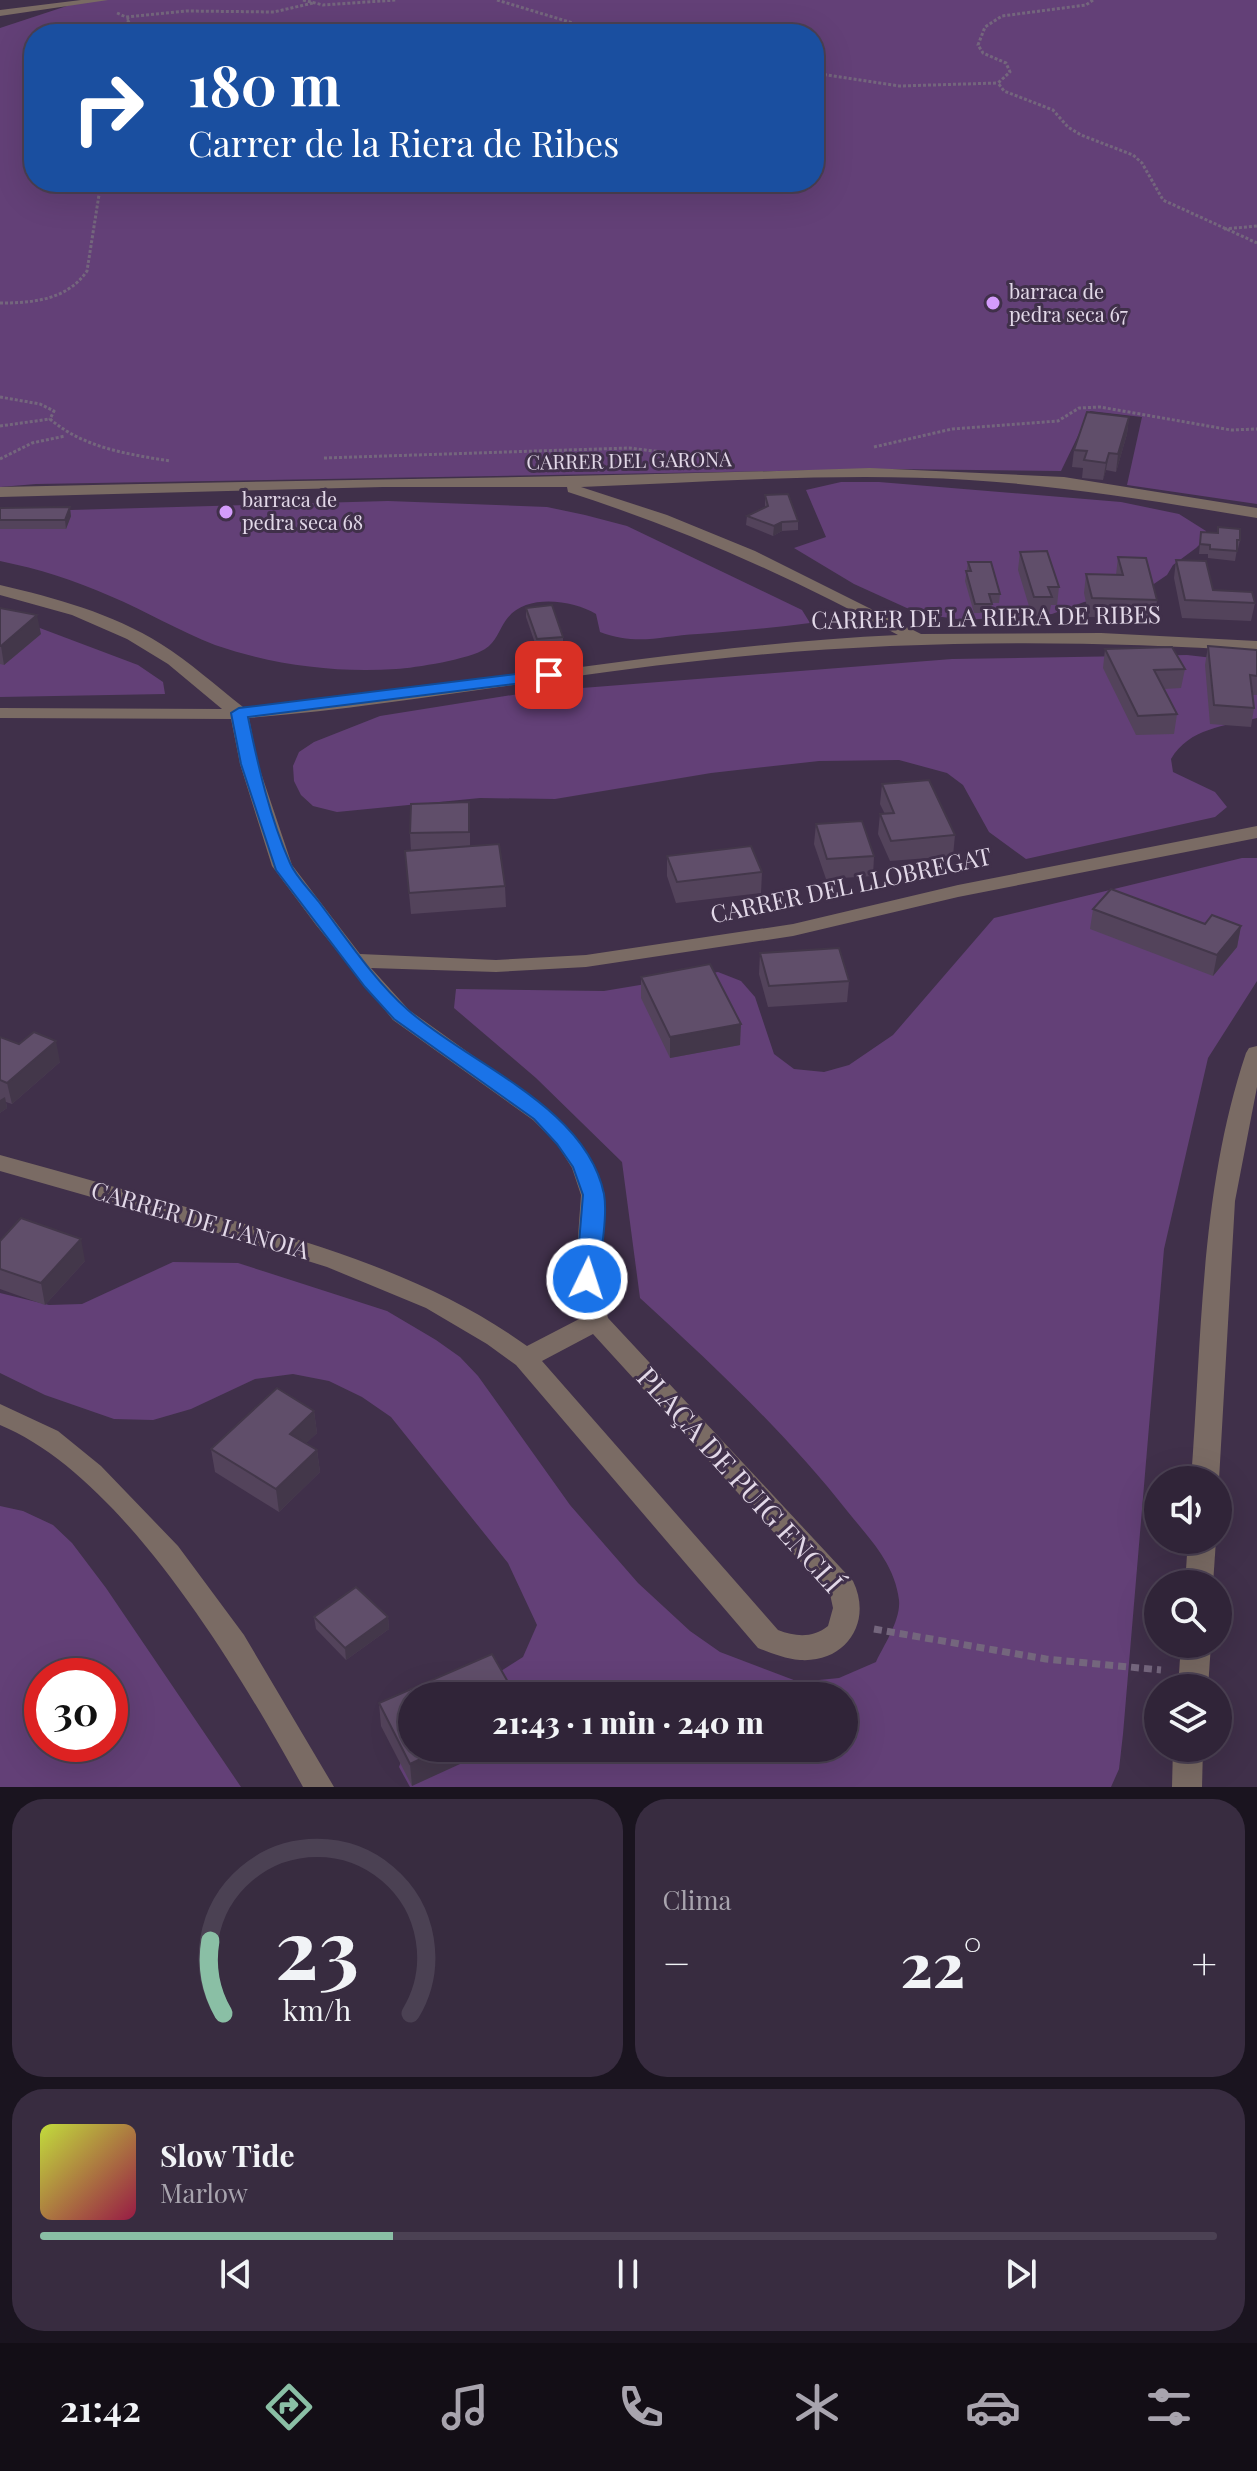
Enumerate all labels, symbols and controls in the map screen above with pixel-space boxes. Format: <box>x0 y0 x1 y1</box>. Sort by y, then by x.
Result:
text: 180 m <box>188 46 341 121</box>
icon: right <box>56 56 160 160</box>
text: Carrer de la Riera de Ribes <box>188 118 619 166</box>
place label: barraca de pedra seca 67 <box>1009 277 1128 327</box>
marker: barraca de pedra seca 67 <box>984 294 1002 312</box>
street label: CARRER DEL GARONA <box>526 444 732 475</box>
place label: barraca de pedra seca 68 <box>242 485 363 535</box>
marker: barraca de pedra seca 68 <box>217 503 235 521</box>
street label: CARRER DE LA RIERA DE RIBES <box>811 597 1161 635</box>
pin <box>515 641 583 709</box>
icon: arrive <box>527 653 571 697</box>
street label: CARRER DEL LLOBREGAT <box>707 839 994 929</box>
street label: CARRER DE L'ANOIA <box>88 1173 314 1266</box>
position arrow <box>545 1237 629 1321</box>
street label: PLAÇA DE PUIG ENCLÍ <box>630 1358 853 1600</box>
map controls <box>1144 1466 1232 1762</box>
button: sound <box>1144 1466 1232 1554</box>
button: search <box>1144 1570 1232 1658</box>
speed limit sign: 30 <box>24 1658 128 1762</box>
button: layers <box>1144 1674 1232 1762</box>
text: 21:43 · 1 min · 240 m <box>492 1702 764 1742</box>
text: Clima <box>663 1882 731 1917</box>
text: 23 <box>275 1890 359 2001</box>
text: 22° <box>900 1922 982 2002</box>
text: − <box>663 1932 691 1991</box>
text: + <box>1191 1932 1217 1991</box>
text: km/h <box>283 1990 352 2028</box>
text: Slow Tide <box>160 2135 295 2175</box>
text: Marlow <box>160 2175 248 2210</box>
icon: previous <box>214 2252 258 2296</box>
icon: pause <box>606 2252 650 2296</box>
icon: next <box>999 2252 1043 2296</box>
icon: directions <box>261 2379 317 2435</box>
icon: music <box>437 2379 493 2435</box>
icon: phone <box>613 2379 669 2435</box>
icon: climate <box>789 2379 845 2435</box>
icon: car <box>965 2379 1021 2435</box>
icon: filters <box>1141 2379 1197 2435</box>
text: 21:42 <box>60 2383 141 2431</box>

